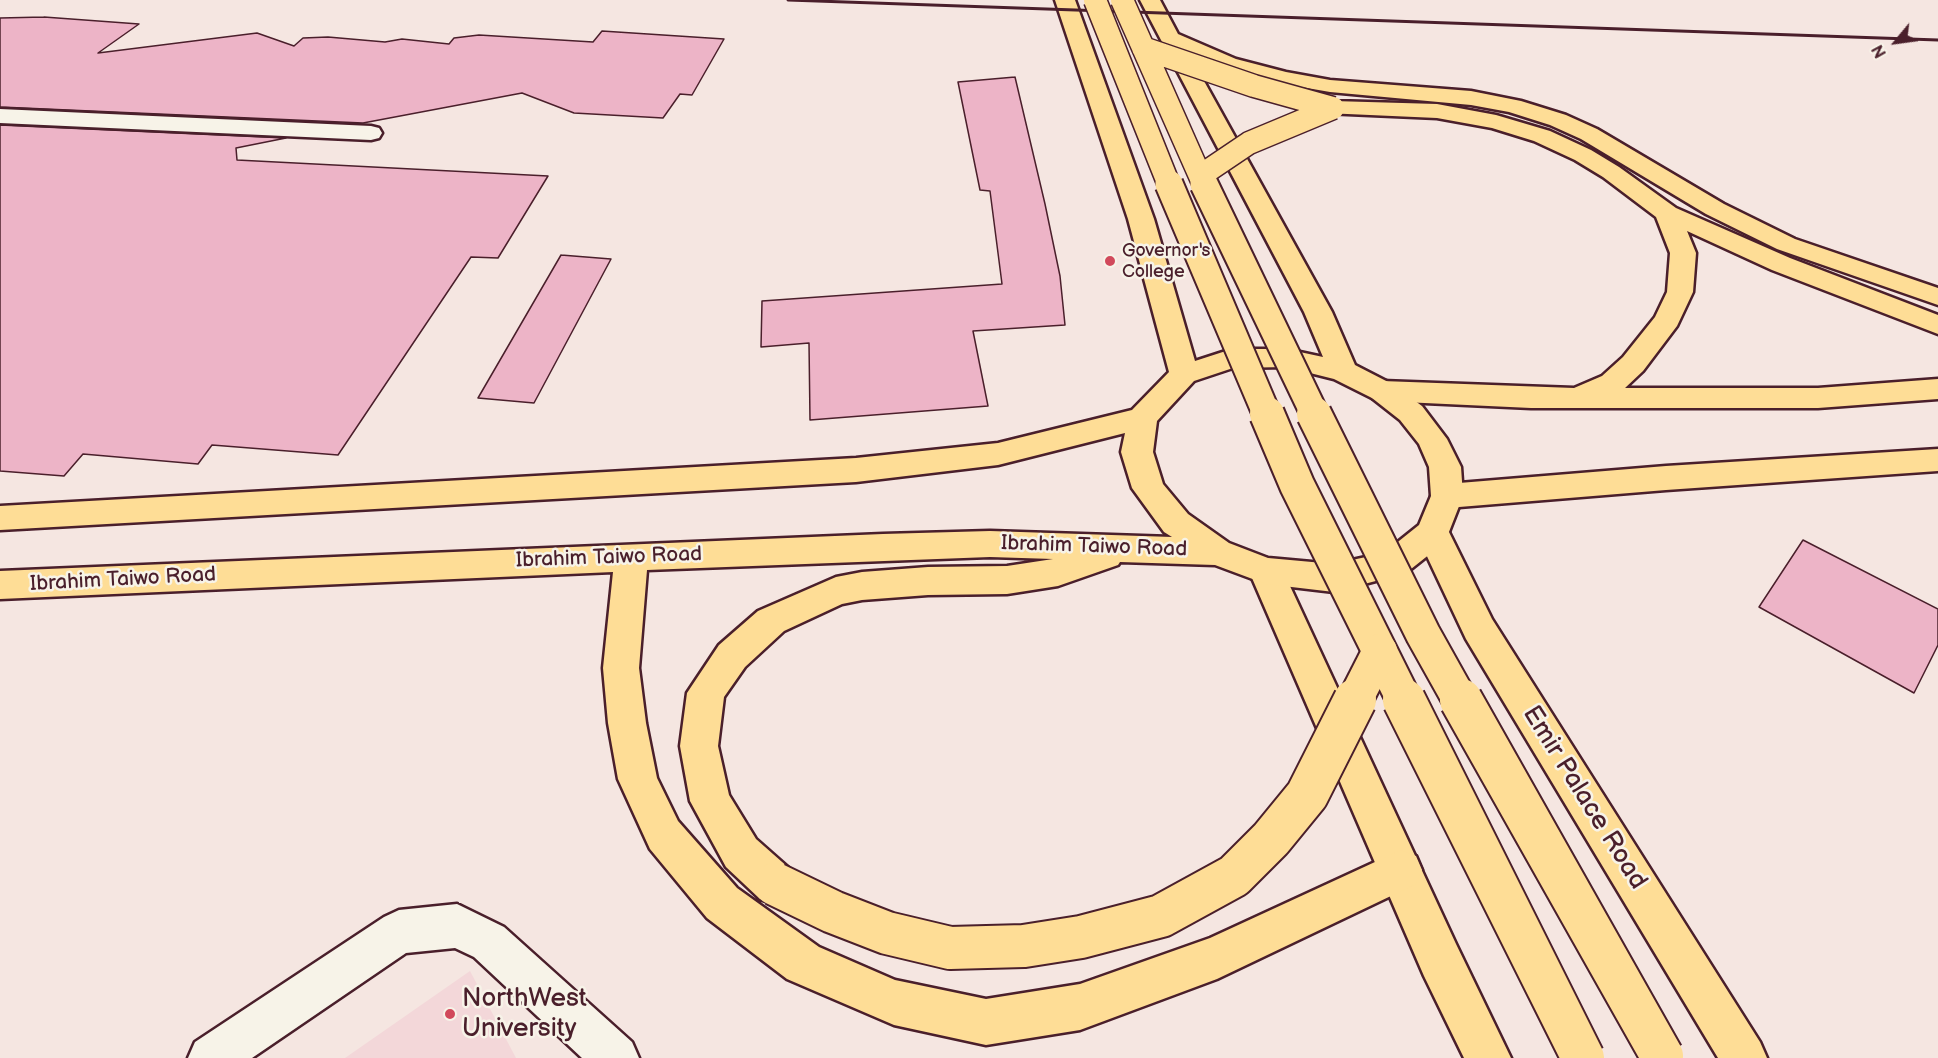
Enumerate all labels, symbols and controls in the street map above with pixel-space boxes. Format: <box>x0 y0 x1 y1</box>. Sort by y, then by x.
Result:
north arrow <box>1866 12 1926 72</box>
text: N <box>1869 41 1891 61</box>
place label: Governor's College <box>1122 240 1210 282</box>
marker: Governor's College <box>1103 254 1117 268</box>
street label: Ibrahim Taiwo Road <box>1000 531 1188 563</box>
street label: Ibrahim Taiwo Road <box>515 542 703 574</box>
street label: Ibrahim Taiwo Road <box>29 563 217 597</box>
street label: Emir Palace Road <box>1515 700 1653 896</box>
place label: NorthWest University <box>462 983 587 1044</box>
marker: NorthWest University <box>443 1007 457 1021</box>

